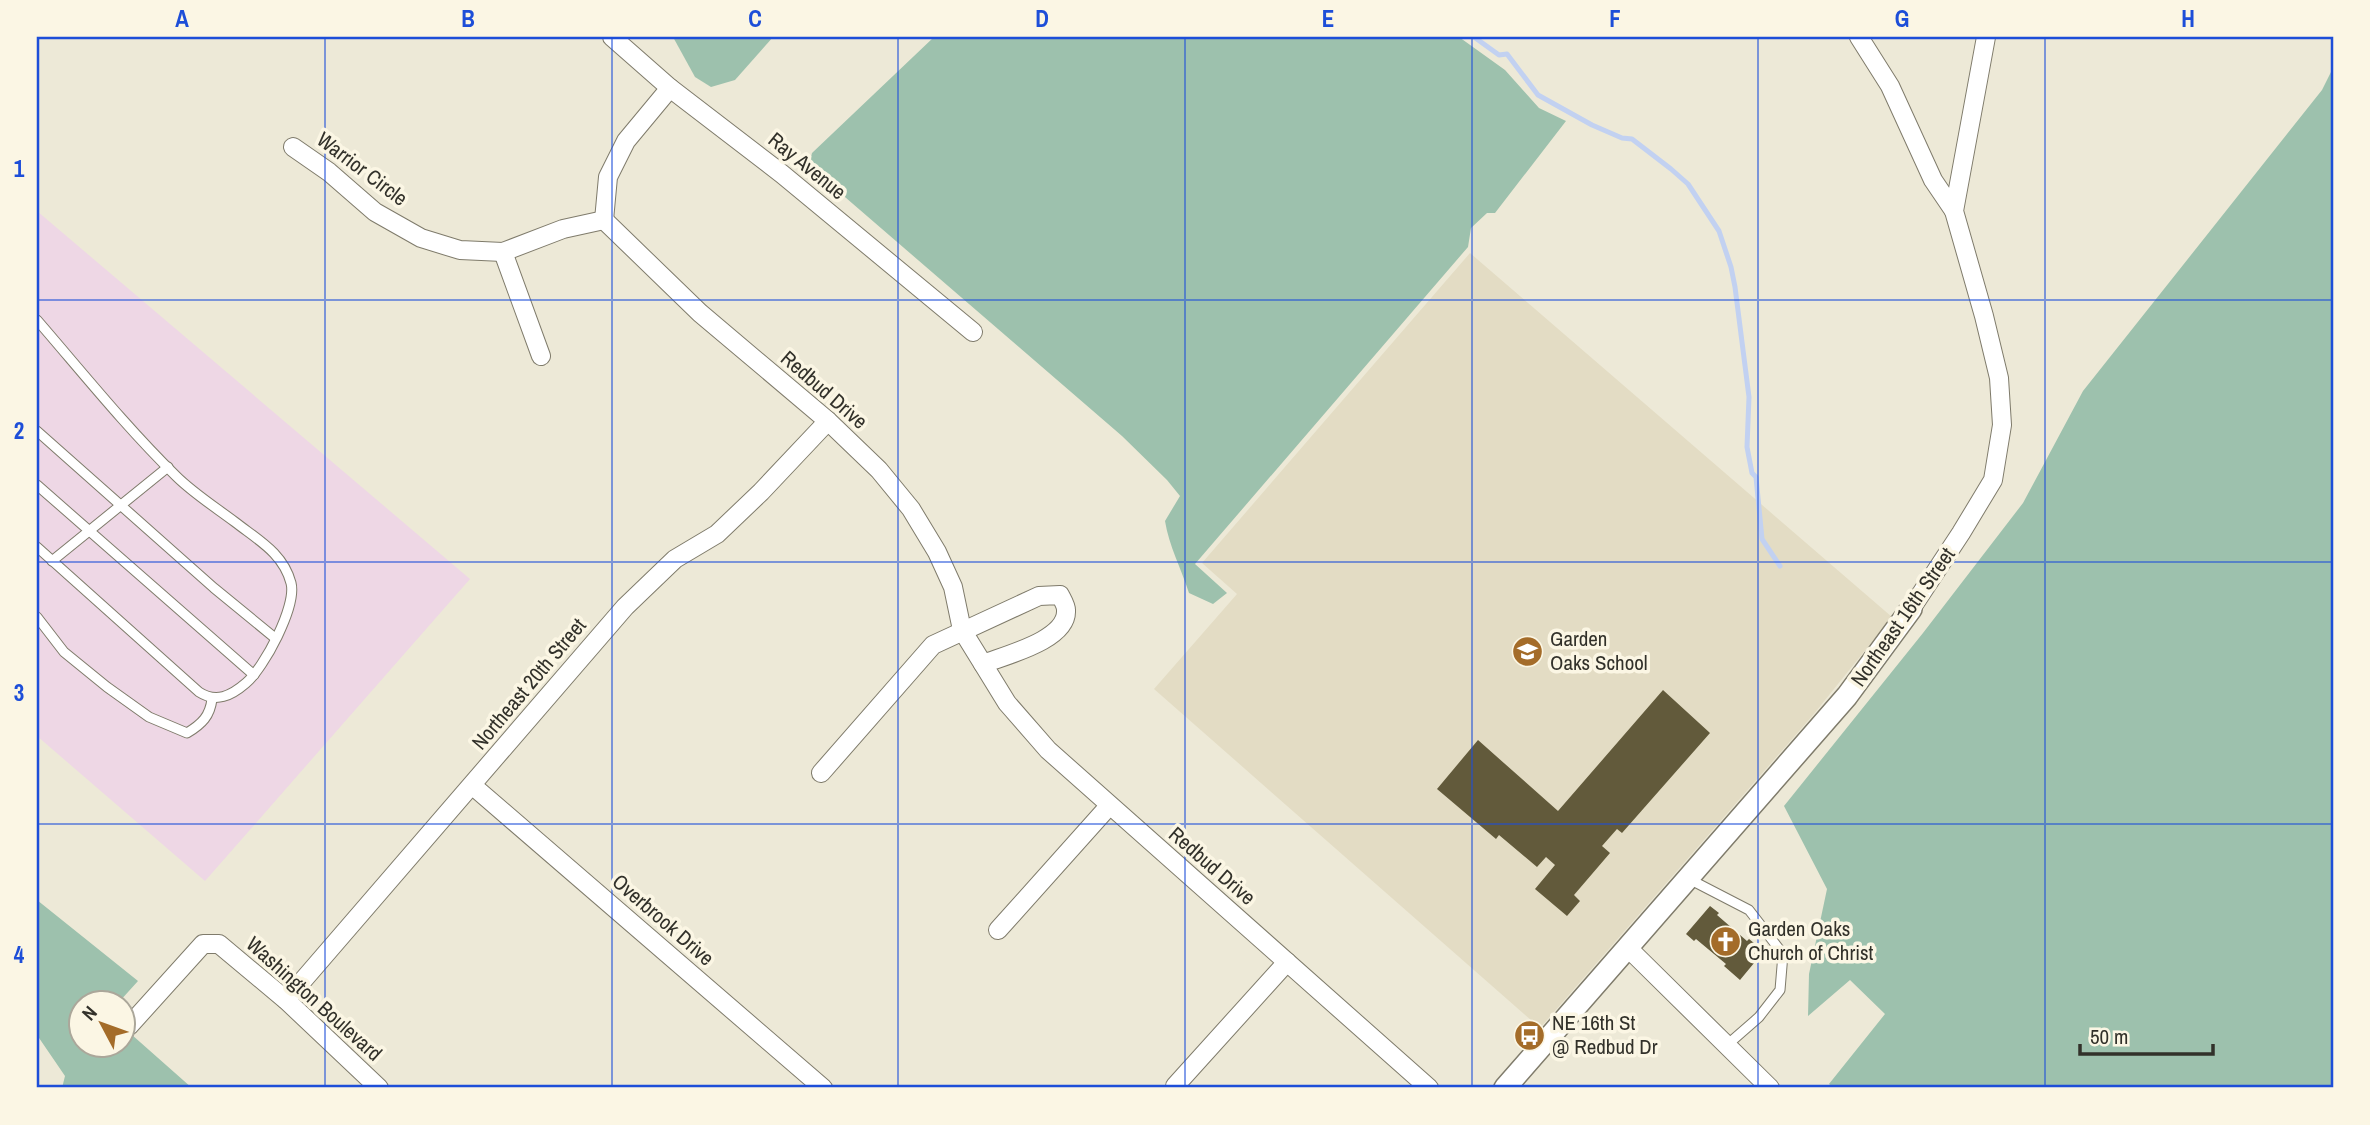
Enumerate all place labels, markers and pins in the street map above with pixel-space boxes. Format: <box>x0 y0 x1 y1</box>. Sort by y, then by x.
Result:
place label: Garden Oaks School <box>1550 624 1648 677</box>
school or university icon: Garden Oaks School <box>1510 634 1544 668</box>
place label: Garden Oaks Church of Christ <box>1748 914 1874 967</box>
church icon: Garden Oaks Church of Christ <box>1708 924 1742 958</box>
place label: NE 16th St @ Redbud Dr <box>1552 1008 1658 1061</box>
bus stop icon: NE 16th St @ Redbud Dr <box>1512 1018 1546 1052</box>

